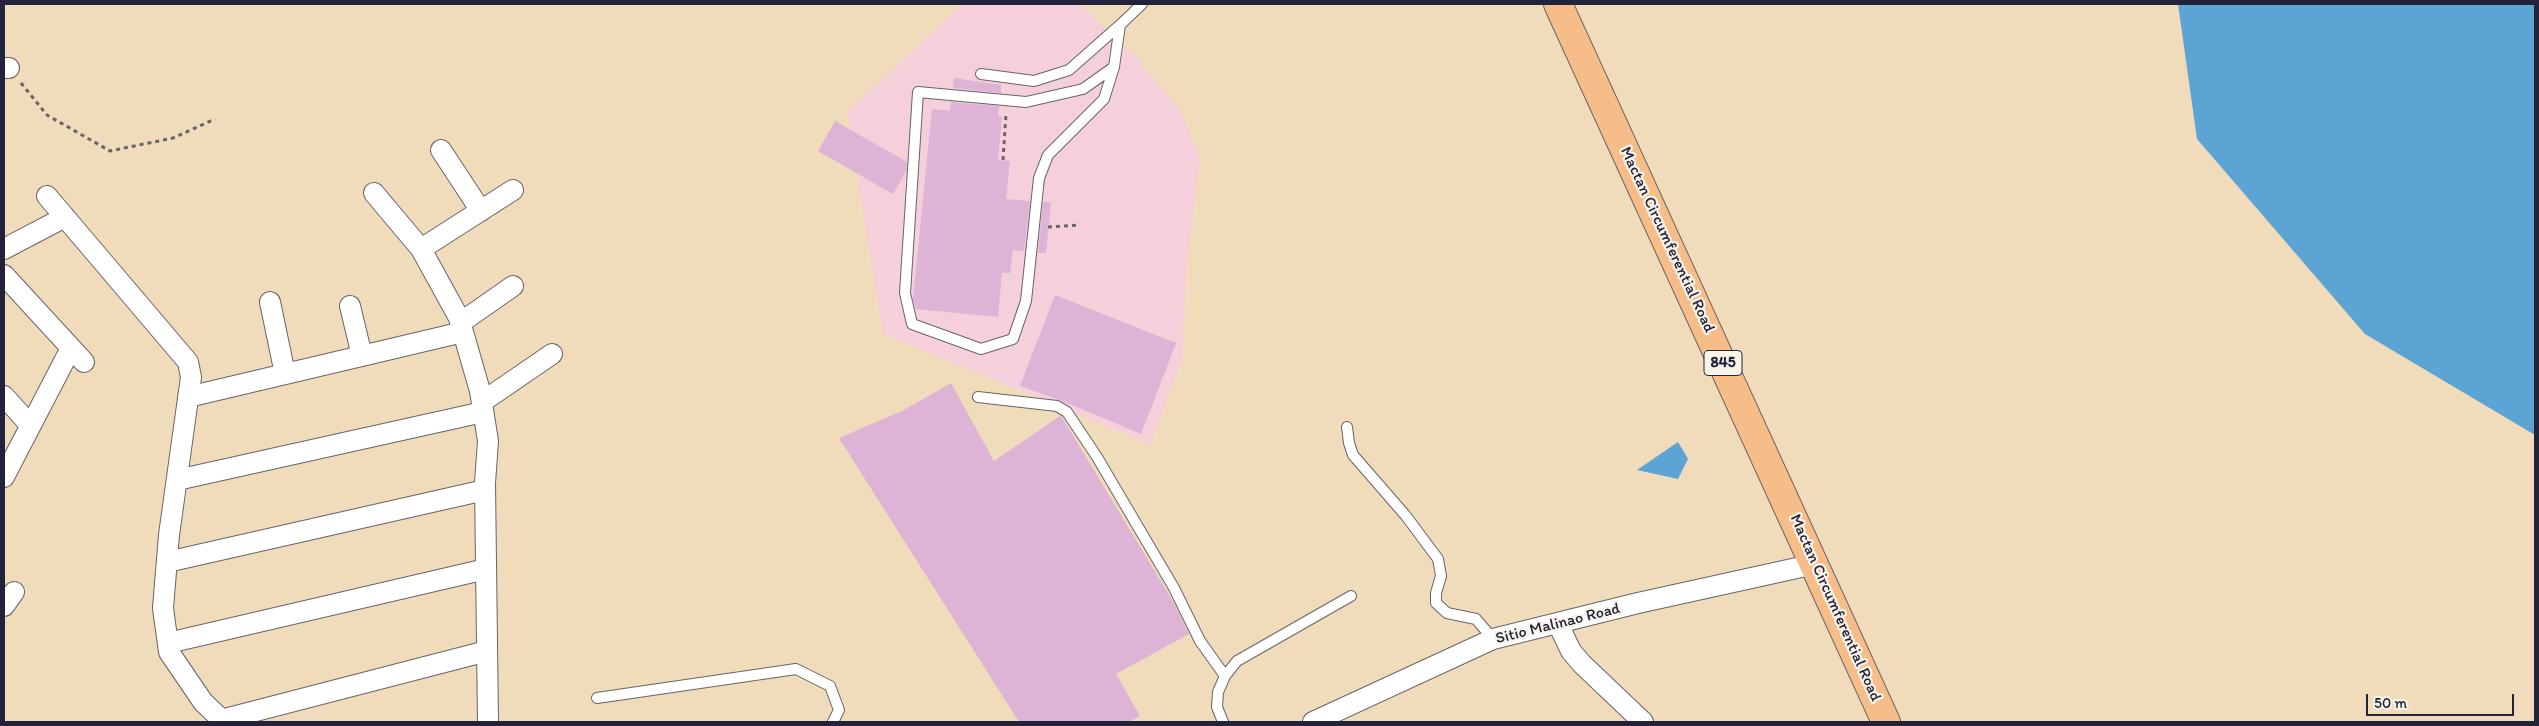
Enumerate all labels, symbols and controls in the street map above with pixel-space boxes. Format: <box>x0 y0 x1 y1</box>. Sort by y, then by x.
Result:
street label: Mactan Circumferential Road <box>1615 144 1719 336</box>
road number: 845 <box>1704 350 1742 376</box>
street label: Mactan Circumferential Road <box>1785 512 1885 704</box>
street label: Sitio Malinao Road <box>1494 599 1622 649</box>
scale bar <box>2369 684 2516 716</box>
text: 50 m <box>2374 694 2407 712</box>

